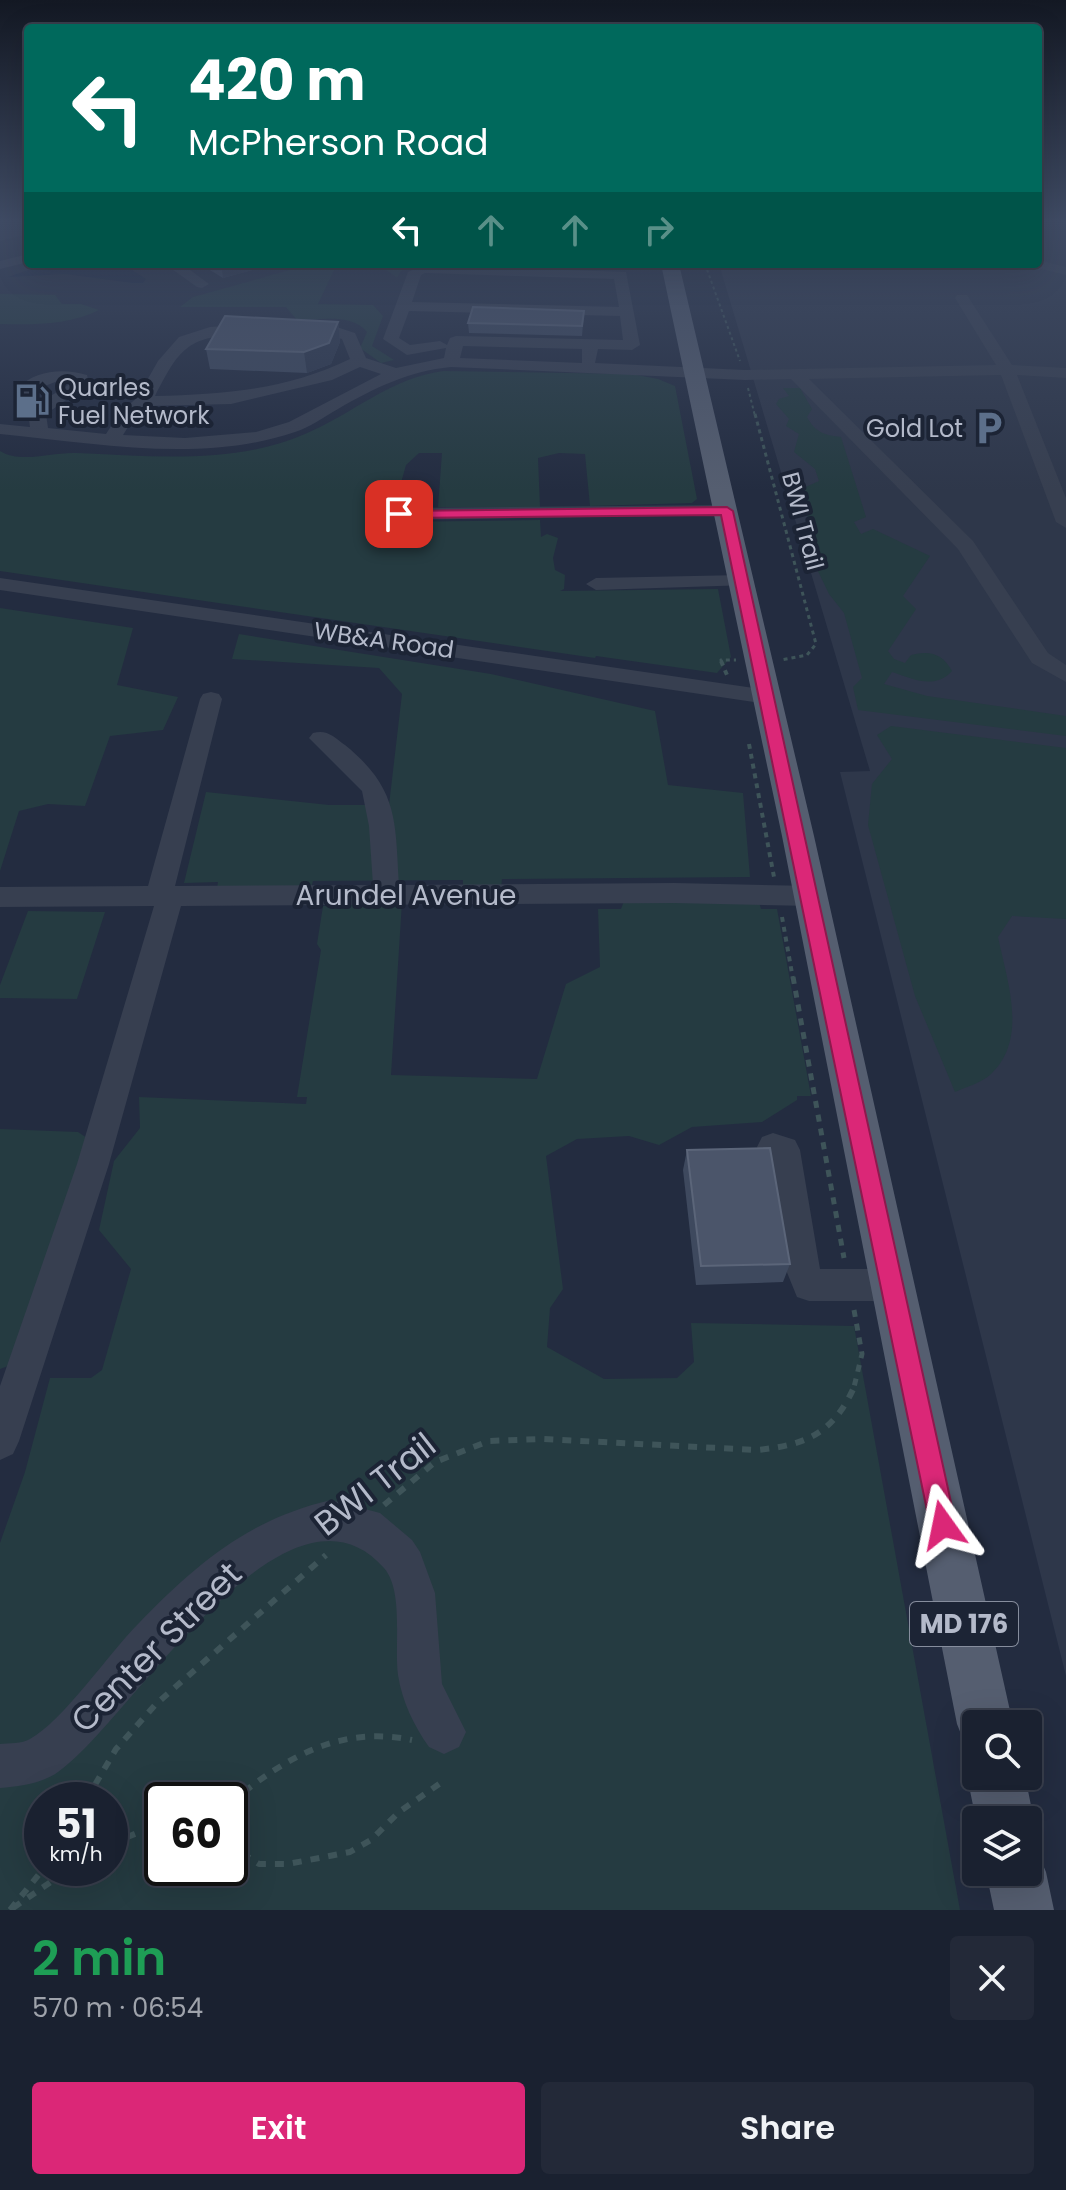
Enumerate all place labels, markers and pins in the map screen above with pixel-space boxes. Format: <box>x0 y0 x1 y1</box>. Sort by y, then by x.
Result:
place label: Quarles Fuel Network <box>58 371 210 432</box>
fuel station icon: Quarles Fuel Network <box>13 382 51 420</box>
parking icon: Gold Lot <box>970 409 1008 447</box>
place label: Gold Lot <box>866 412 963 445</box>
pin <box>365 480 433 548</box>

